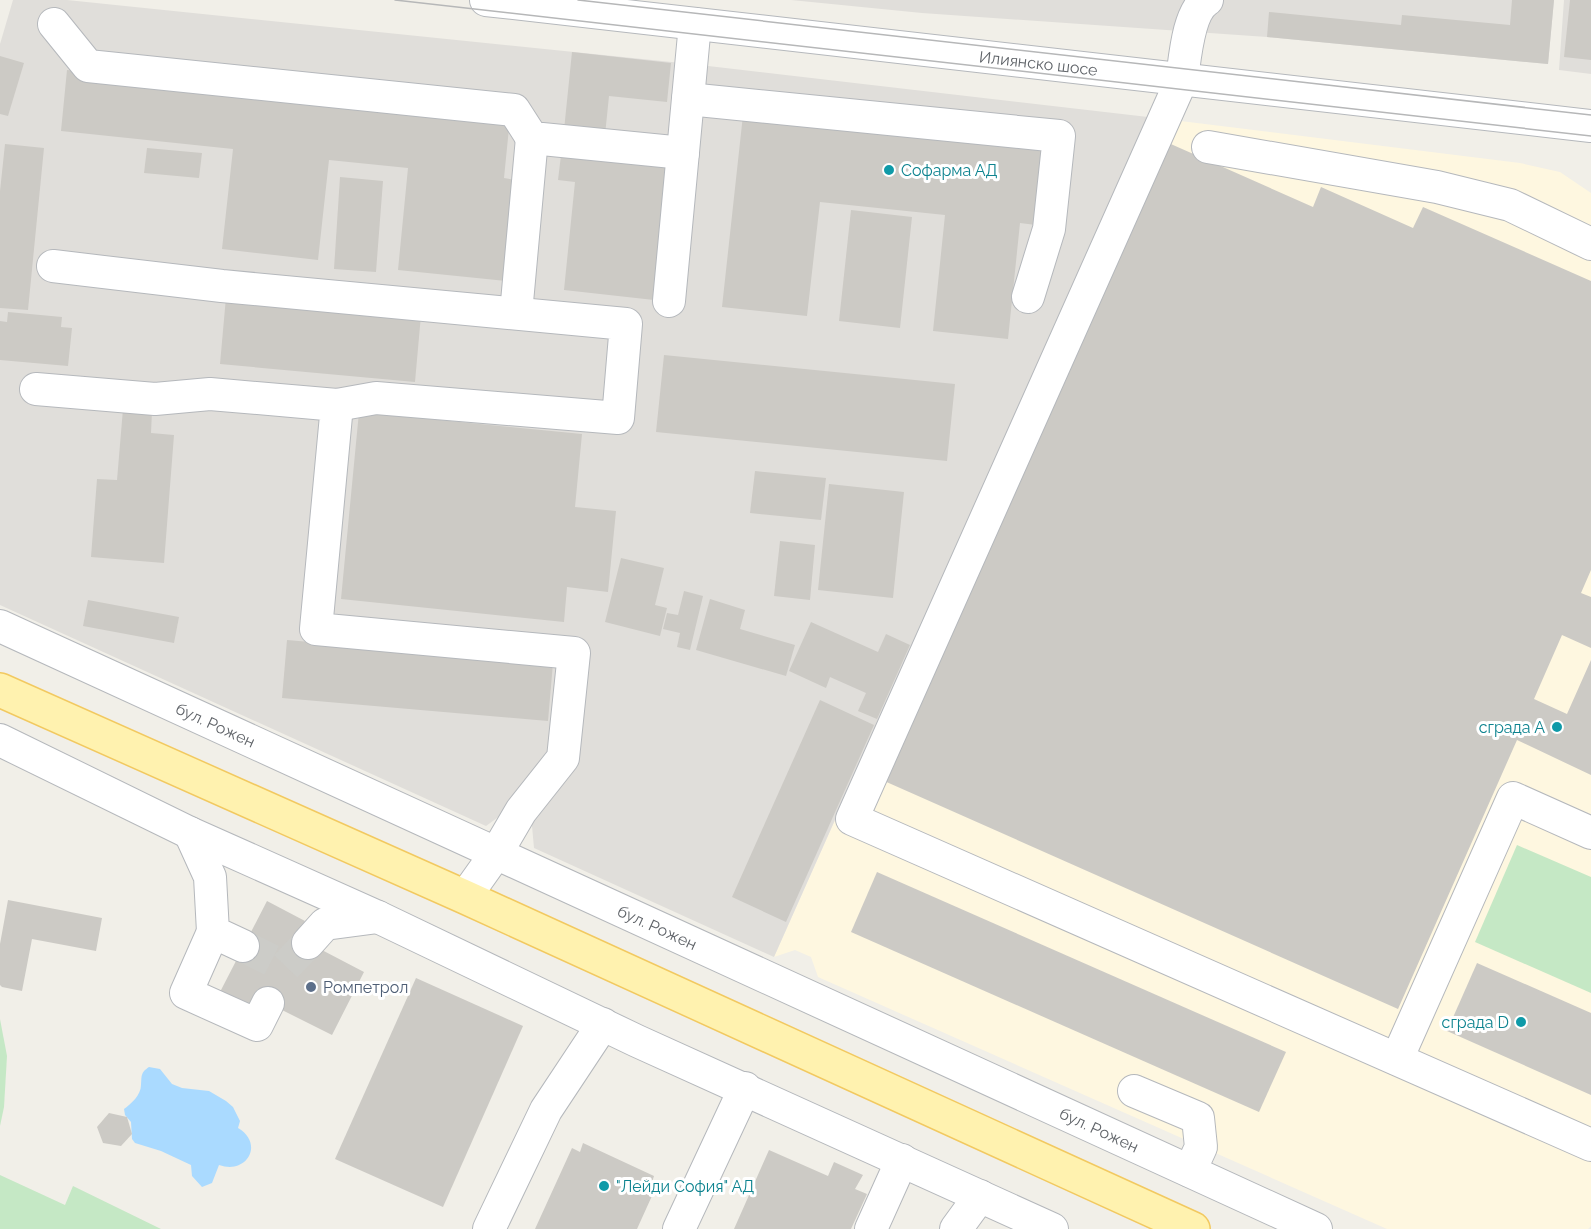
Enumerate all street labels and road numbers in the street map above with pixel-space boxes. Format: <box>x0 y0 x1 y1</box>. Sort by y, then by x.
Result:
street label: Илиянско шосе <box>978 47 1099 79</box>
street label: бул. Рожен <box>173 698 258 751</box>
street label: бул. Рожен <box>615 901 700 954</box>
street label: бул. Рожен <box>1056 1103 1142 1156</box>

